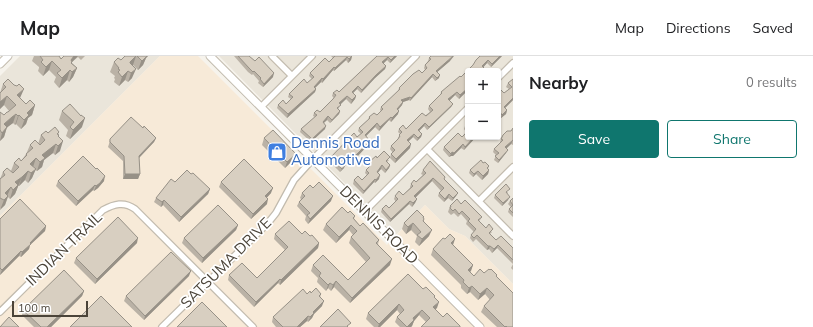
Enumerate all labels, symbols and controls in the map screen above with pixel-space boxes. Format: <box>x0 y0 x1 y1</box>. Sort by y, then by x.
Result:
text: Map <box>20 16 60 40</box>
text: Map <box>615 19 644 37</box>
text: Directions <box>666 19 731 37</box>
text: Saved <box>753 19 793 37</box>
map controls <box>465 68 501 140</box>
button: + <box>465 68 501 104</box>
text: Nearby <box>529 72 588 93</box>
text: 0 results <box>746 74 797 90</box>
button: − <box>465 104 501 140</box>
button: Save <box>529 120 659 158</box>
button: Share <box>667 120 797 158</box>
place label: Dennis Road Automotive <box>291 133 380 169</box>
shop icon: Dennis Road Automotive <box>266 141 288 163</box>
street label: DENNIS ROAD <box>336 181 423 268</box>
street label: INDIAN TRAIL <box>22 208 106 290</box>
street label: SATSUMA DRIVE <box>176 213 275 312</box>
scale bar <box>12 299 88 318</box>
text: 100 m <box>18 301 50 315</box>

